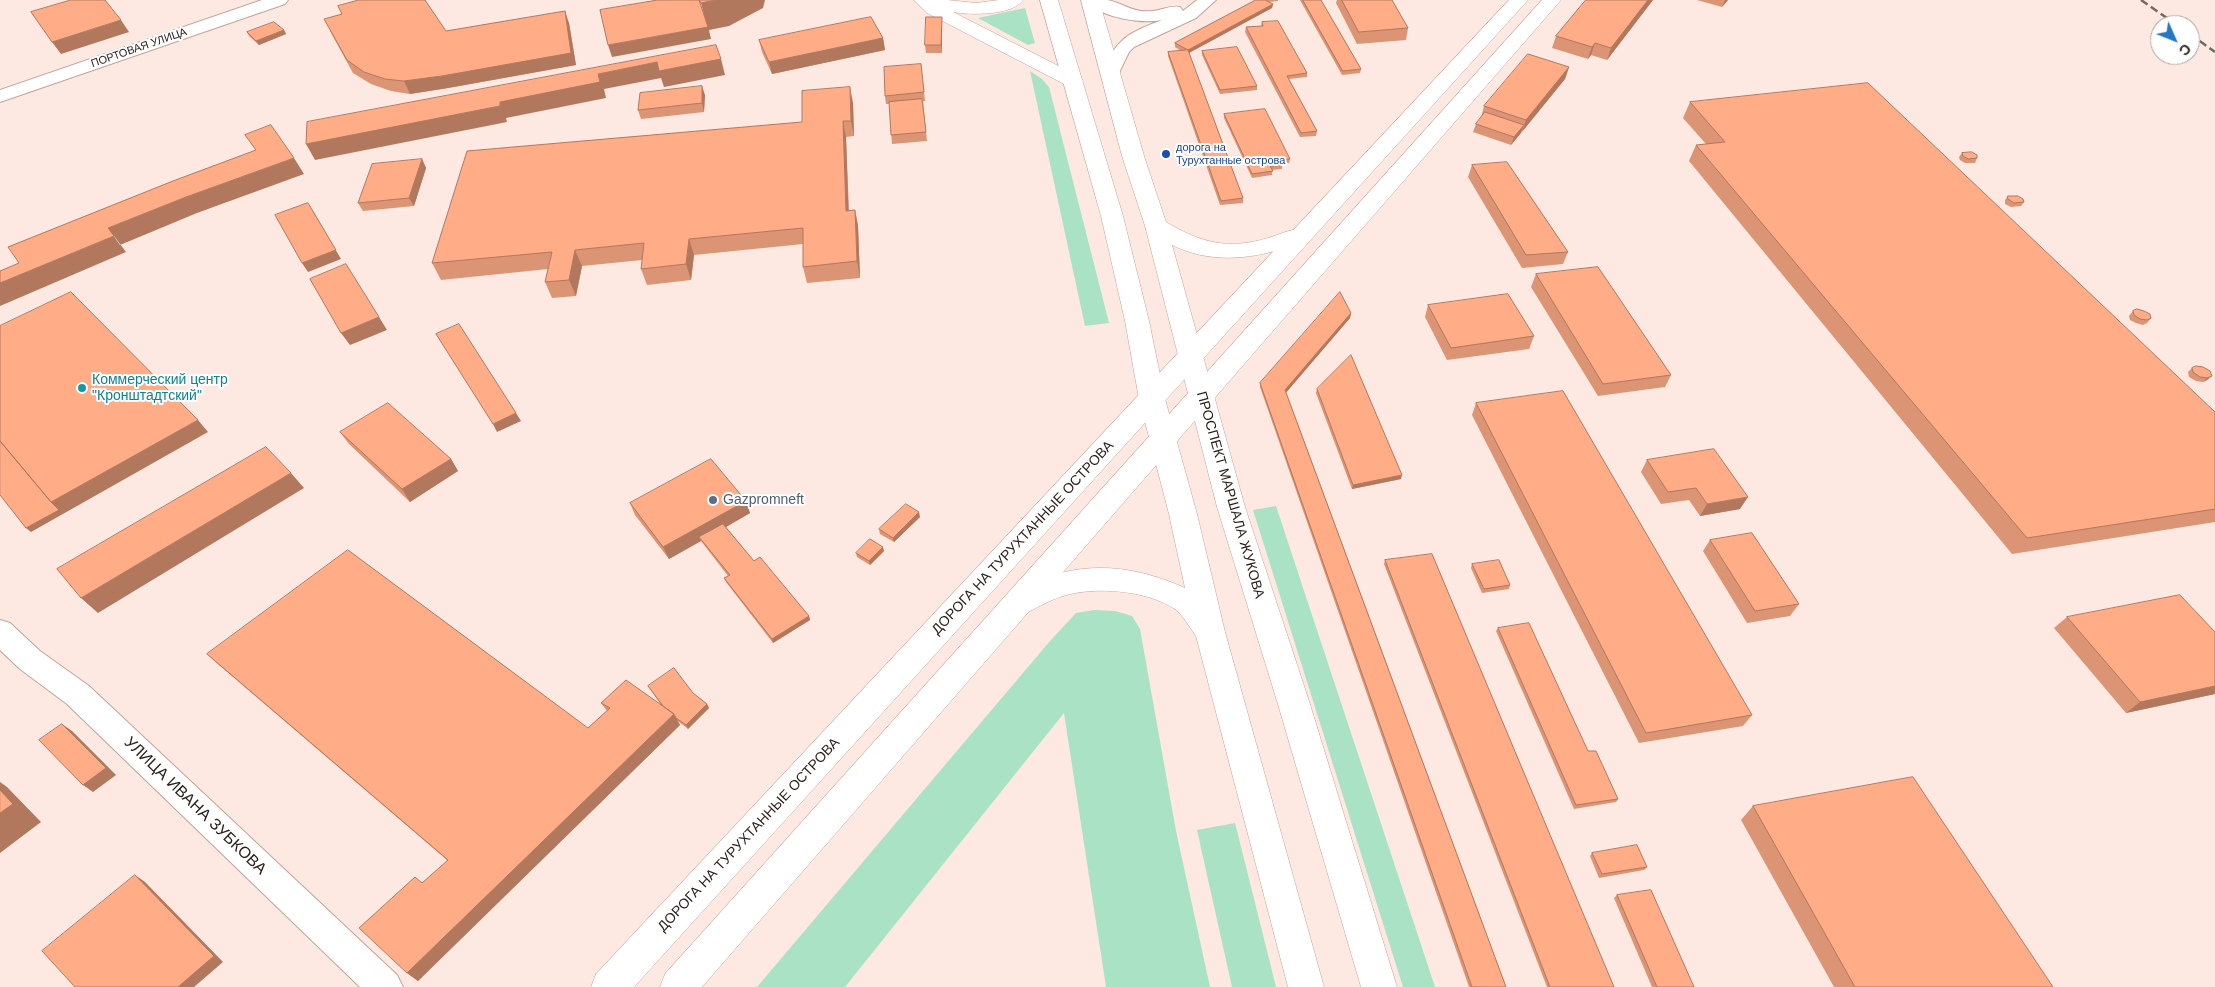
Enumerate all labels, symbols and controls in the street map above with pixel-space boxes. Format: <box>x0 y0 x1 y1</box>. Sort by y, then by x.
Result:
north arrow <box>2150 15 2200 65</box>
street label: ПОРТОВАЯ УЛИЦА <box>89 25 189 71</box>
text: С <box>2176 41 2194 59</box>
place label: дорога на Турухтанные острова <box>1176 141 1285 167</box>
marker: дорога на Турухтанные острова <box>1160 148 1172 160</box>
place label: Коммерческий центр "Кронштадтский" <box>92 372 228 404</box>
marker: Коммерческий центр "Кронштадтский" <box>76 382 88 394</box>
street label: ПРОСПЕКТ МАРШАЛА ЖУКОВА <box>1192 390 1268 600</box>
street label: ДОРОГА НА ТУРУХТАННЫЕ ОСТРОВА <box>929 438 1117 638</box>
place label: Gazpromneft <box>723 492 804 508</box>
marker: Gazpromneft <box>707 494 719 506</box>
street label: УЛИЦА ИВАНА ЗУБКОВА <box>120 733 270 879</box>
street label: ДОРОГА НА ТУРУХТАННЫЕ ОСТРОВА <box>655 735 843 935</box>

